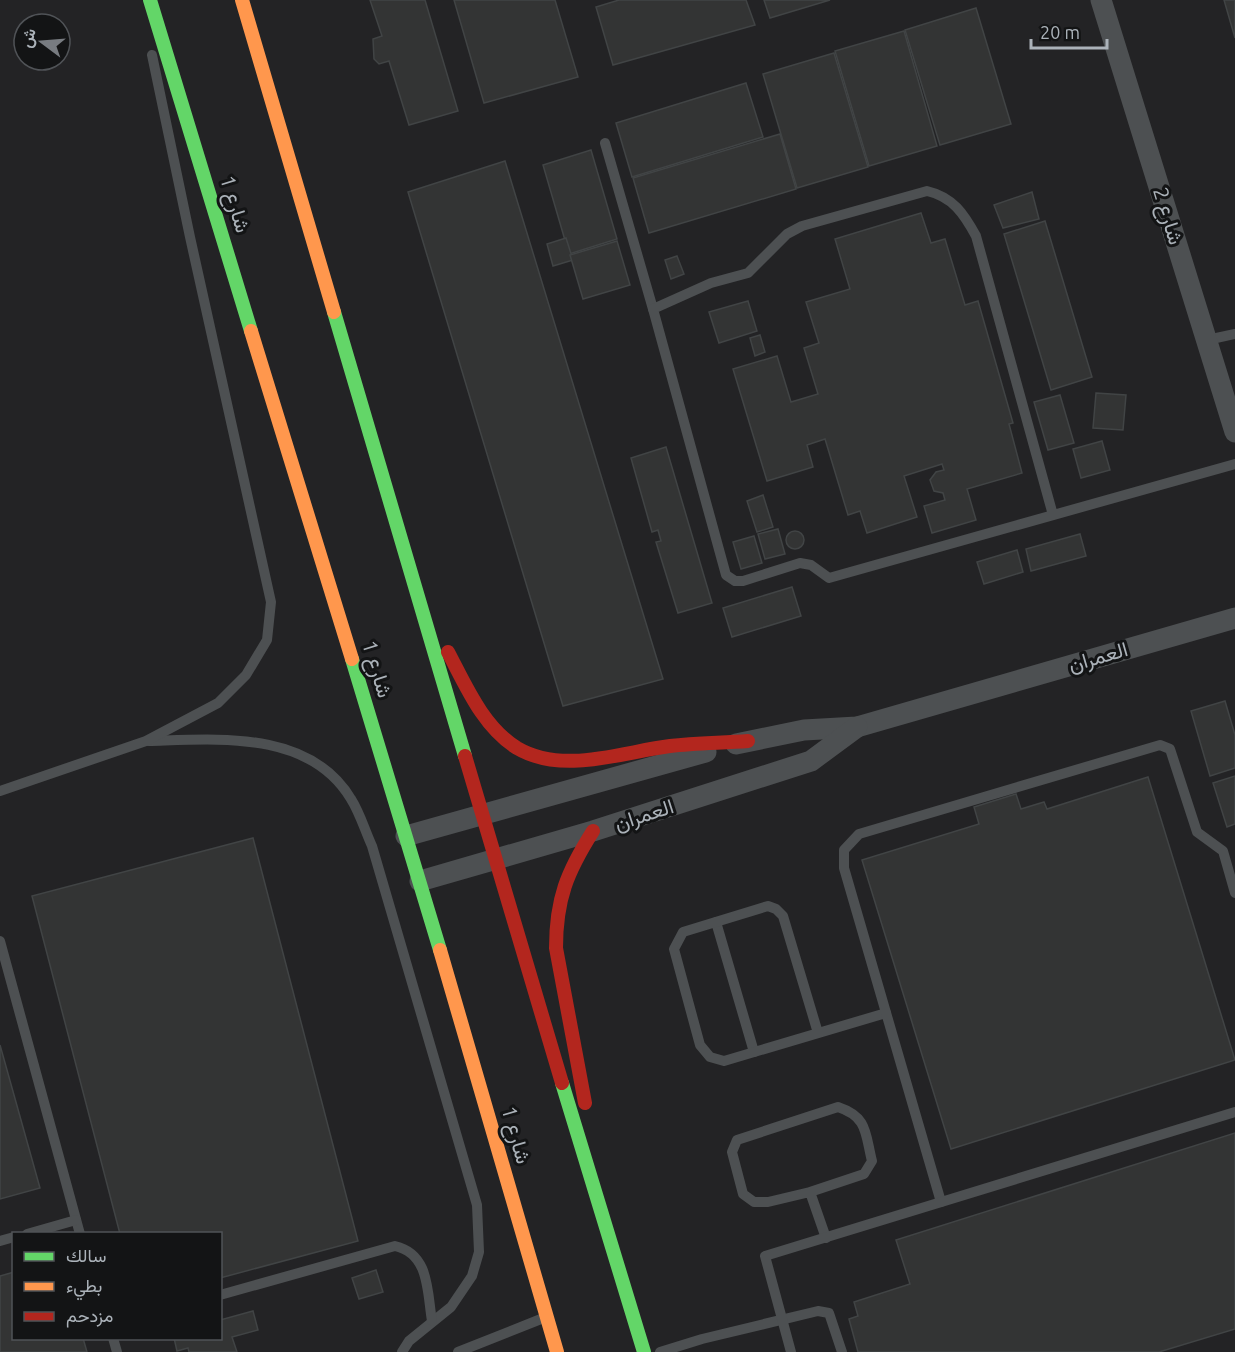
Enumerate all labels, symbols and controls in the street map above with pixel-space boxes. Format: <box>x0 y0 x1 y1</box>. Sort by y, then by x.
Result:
north arrow <box>12 12 72 72</box>
scale bar <box>1031 12 1108 50</box>
text: 20 m <box>1040 22 1080 42</box>
text: ش <box>16 26 40 50</box>
street label: شارع 1 <box>213 172 256 236</box>
street label: شارع 2 <box>1146 184 1189 248</box>
street label: العمران <box>1065 636 1131 678</box>
street label: شارع 1 <box>355 637 398 701</box>
street label: العمران <box>611 793 677 837</box>
street label: شارع 1 <box>494 1103 537 1167</box>
legend <box>12 1232 222 1340</box>
text: سالك <box>66 1245 106 1265</box>
text: بطيء <box>66 1275 102 1301</box>
text: مزدحم <box>66 1305 113 1328</box>

